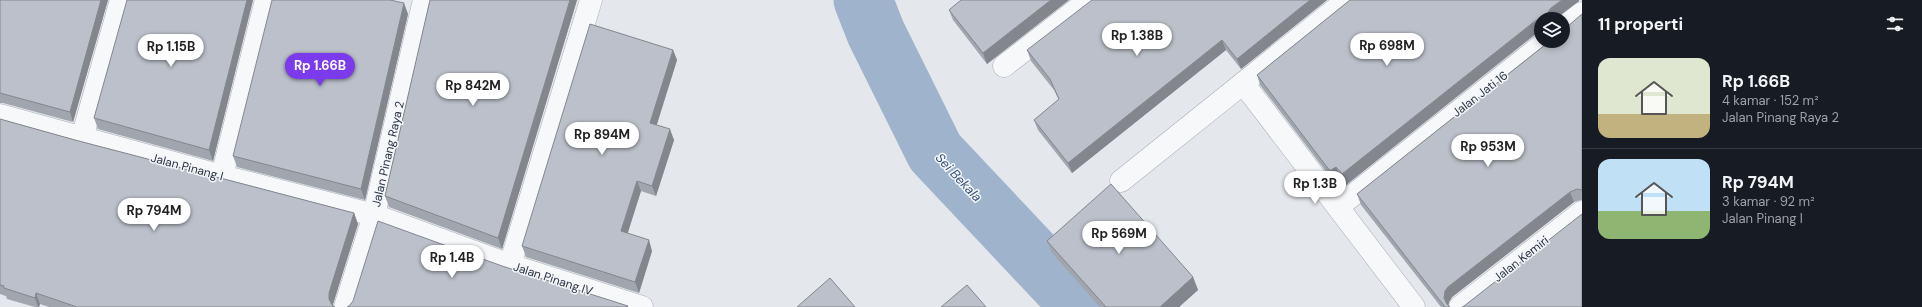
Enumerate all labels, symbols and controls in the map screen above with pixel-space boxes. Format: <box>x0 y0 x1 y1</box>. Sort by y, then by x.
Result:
map controls <box>1534 12 1570 48</box>
button: layers <box>1534 12 1570 48</box>
text: 11 properti <box>1598 13 1683 35</box>
icon: filters <box>1884 13 1906 35</box>
pin: Rp 1.38B <box>1096 23 1178 57</box>
text: Rp 1.38B <box>1111 27 1163 44</box>
pin: Rp 698M <box>1350 33 1424 67</box>
pin: Rp 1.15B <box>130 34 212 68</box>
text: Rp 698M <box>1359 37 1415 54</box>
text: Rp 1.15B <box>147 38 195 55</box>
pin: Rp 1.66B <box>279 53 361 87</box>
text: Rp 1.66B <box>294 57 346 74</box>
street label: Jalan Jati 16 <box>1449 67 1511 121</box>
text: Rp 1.66B <box>1722 70 1790 92</box>
pin: Rp 842M <box>436 73 510 107</box>
icon: home <box>1630 74 1678 122</box>
text: Rp 842M <box>445 77 501 94</box>
text: 4 kamar · 152 m² <box>1722 92 1818 109</box>
street label: Jalan Pinang Raya 2 <box>368 99 408 208</box>
text: Jalan Pinang Raya 2 <box>1722 109 1839 126</box>
pin: Rp 894M <box>565 122 639 156</box>
text: Rp 894M <box>574 126 630 143</box>
pin: Rp 953M <box>1451 134 1525 168</box>
text: Rp 953M <box>1460 138 1516 155</box>
water label: Sei Bekala <box>932 149 986 205</box>
street label: Jalan Pinang I <box>149 150 225 184</box>
pin: Rp 1.3B <box>1278 171 1352 205</box>
text: Rp 794M <box>1722 171 1794 193</box>
text: Rp 1.3B <box>1293 175 1337 192</box>
icon: home <box>1630 175 1678 223</box>
text: 3 kamar · 92 m² <box>1722 193 1814 210</box>
pin: Rp 794M <box>117 198 191 232</box>
text: Rp 794M <box>127 202 181 219</box>
text: Jalan Pinang I <box>1722 210 1803 227</box>
pin: Rp 569M <box>1082 221 1156 255</box>
text: Rp 569M <box>1091 225 1147 242</box>
street label: Jalan Kemiri <box>1490 232 1552 286</box>
pin: Rp 1.4B <box>415 245 489 279</box>
text: Rp 1.4B <box>430 249 474 266</box>
street label: Jalan Pinang IV <box>511 259 595 299</box>

